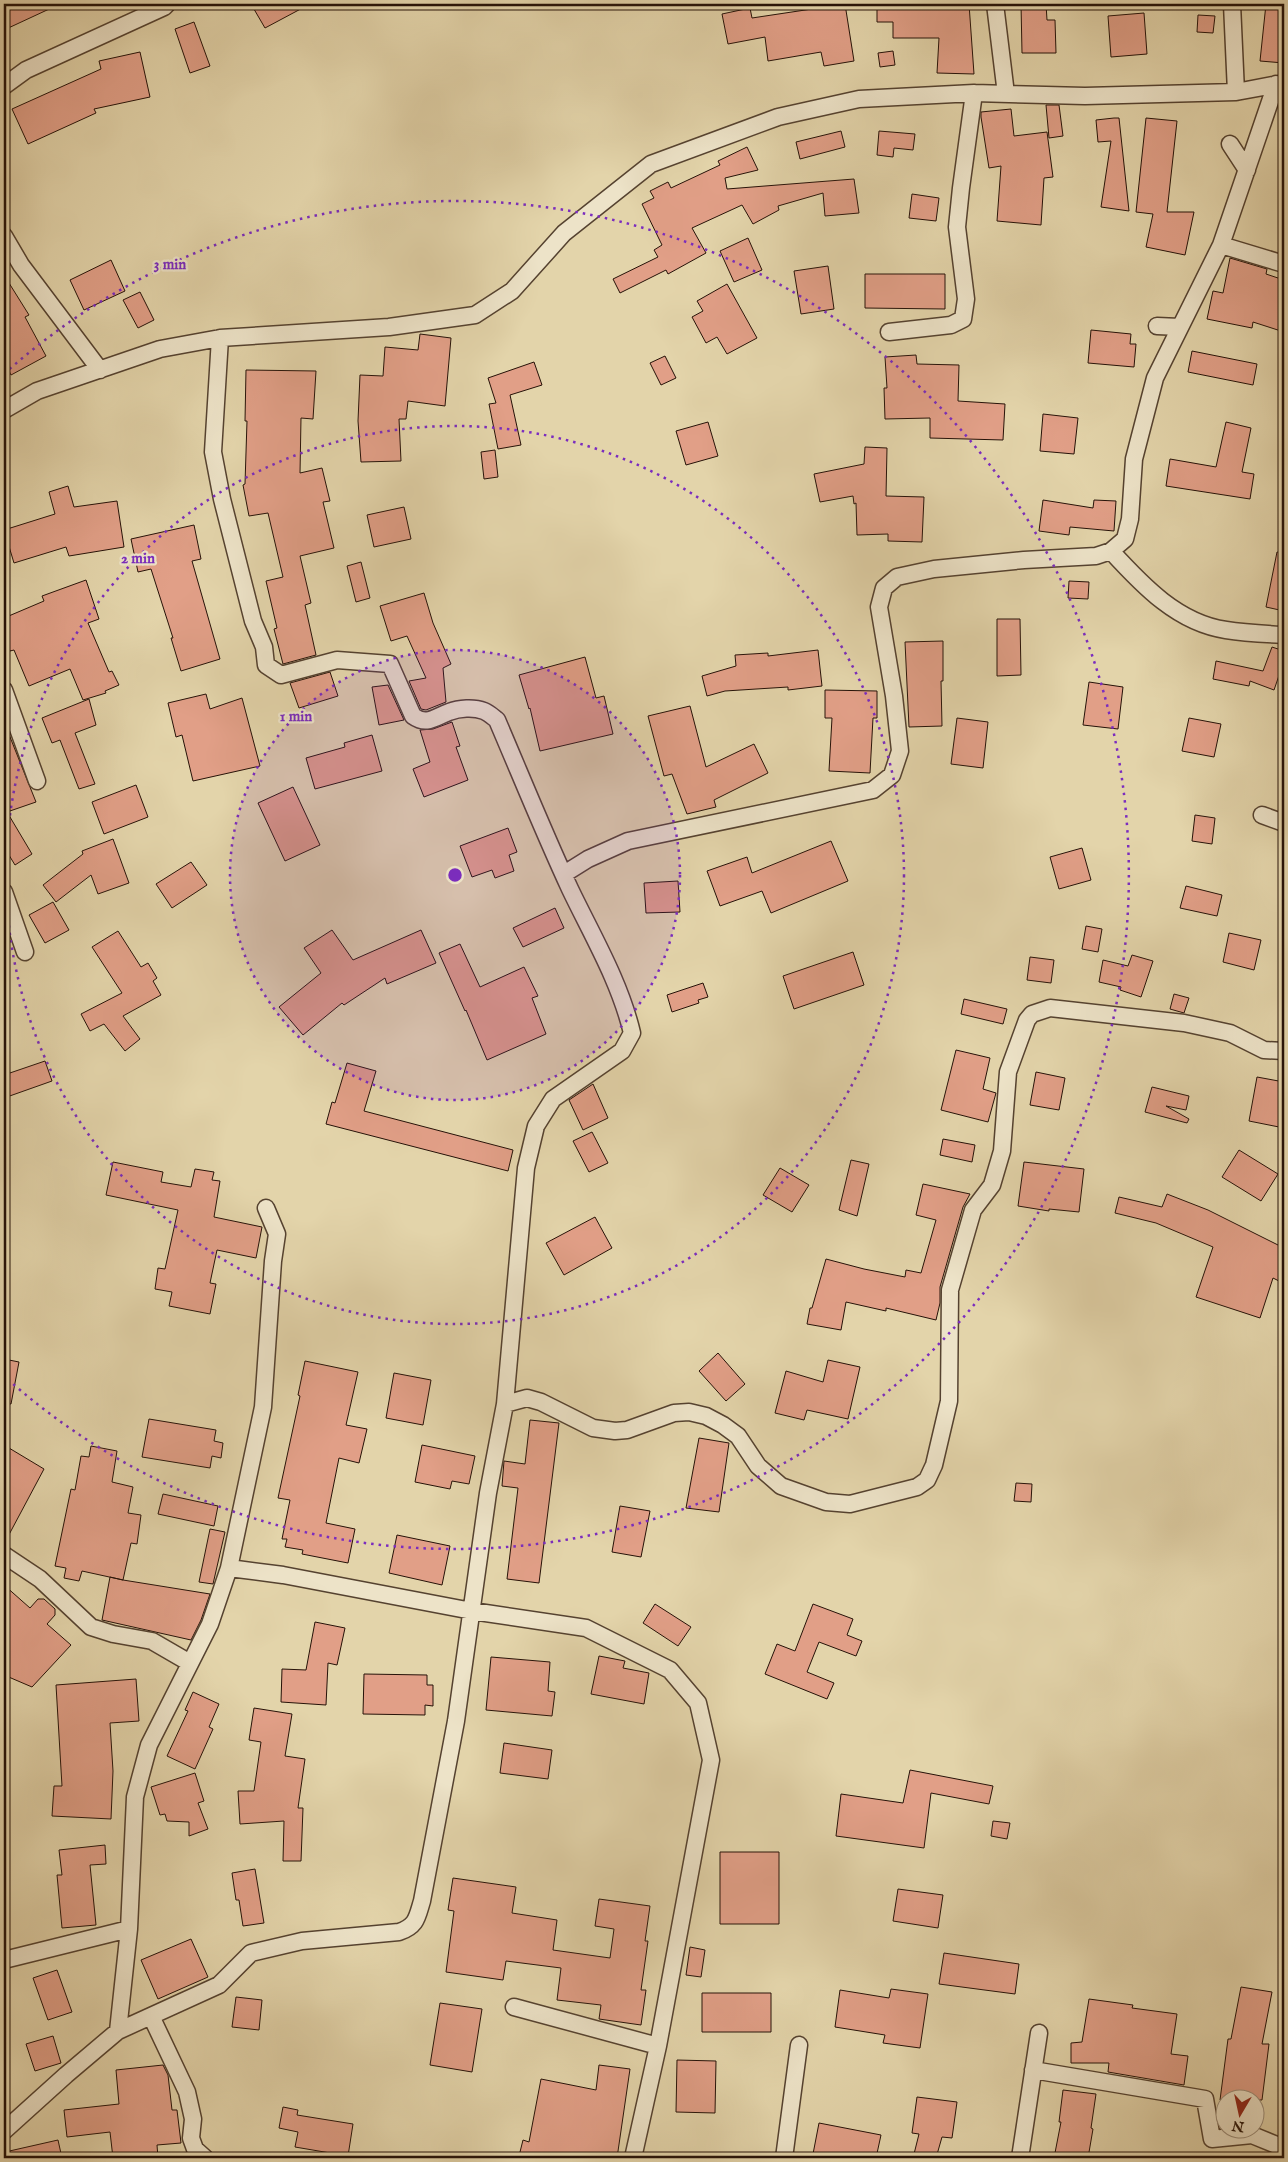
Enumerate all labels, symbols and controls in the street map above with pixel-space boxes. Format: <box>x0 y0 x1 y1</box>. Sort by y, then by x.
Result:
text: 3 min <box>154 255 186 274</box>
text: 2 min <box>121 549 155 568</box>
text: 1 min <box>280 707 312 726</box>
centre of rings <box>446 866 464 884</box>
north arrow <box>1216 2090 1266 2140</box>
text: N <box>1231 2116 1247 2136</box>

